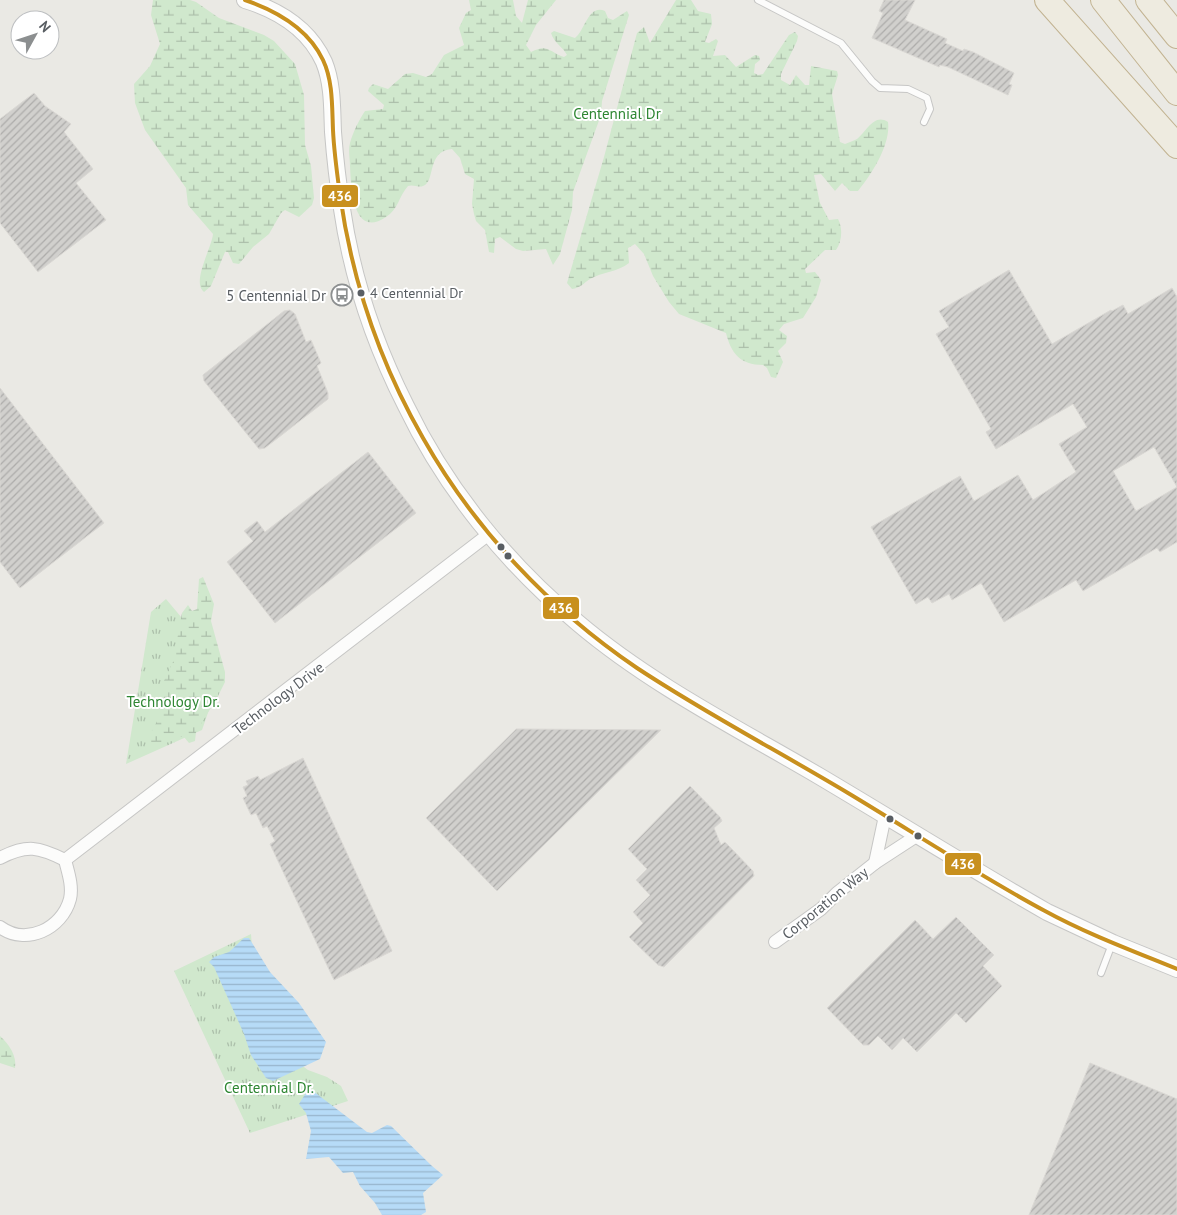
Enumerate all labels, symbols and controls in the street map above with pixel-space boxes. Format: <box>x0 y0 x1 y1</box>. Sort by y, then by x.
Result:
north arrow <box>10 10 60 60</box>
text: N <box>35 17 55 36</box>
park label: Centennial Dr <box>573 104 661 123</box>
line badge: 436 <box>321 184 359 208</box>
text: 436 <box>328 187 352 205</box>
bus stop icon: 5 Centennial Dr <box>330 283 354 307</box>
place label: 4 Centennial Dr <box>370 284 463 302</box>
place label: 5 Centennial Dr <box>226 286 326 305</box>
marker: 4 Centennial Dr <box>356 288 366 298</box>
unlabelled marker <box>496 542 506 552</box>
unlabelled marker <box>503 551 513 561</box>
line badge: 436 <box>542 596 580 620</box>
text: 436 <box>549 599 573 617</box>
street label: Technology Drive <box>229 657 327 739</box>
park label: Technology Dr. <box>126 692 220 711</box>
unlabelled marker <box>885 814 895 824</box>
unlabelled marker <box>913 831 923 841</box>
line badge: 436 <box>944 852 982 876</box>
text: 436 <box>951 855 975 873</box>
street label: Corporation Way <box>778 863 872 943</box>
park label: Centennial Dr. <box>224 1078 314 1097</box>

